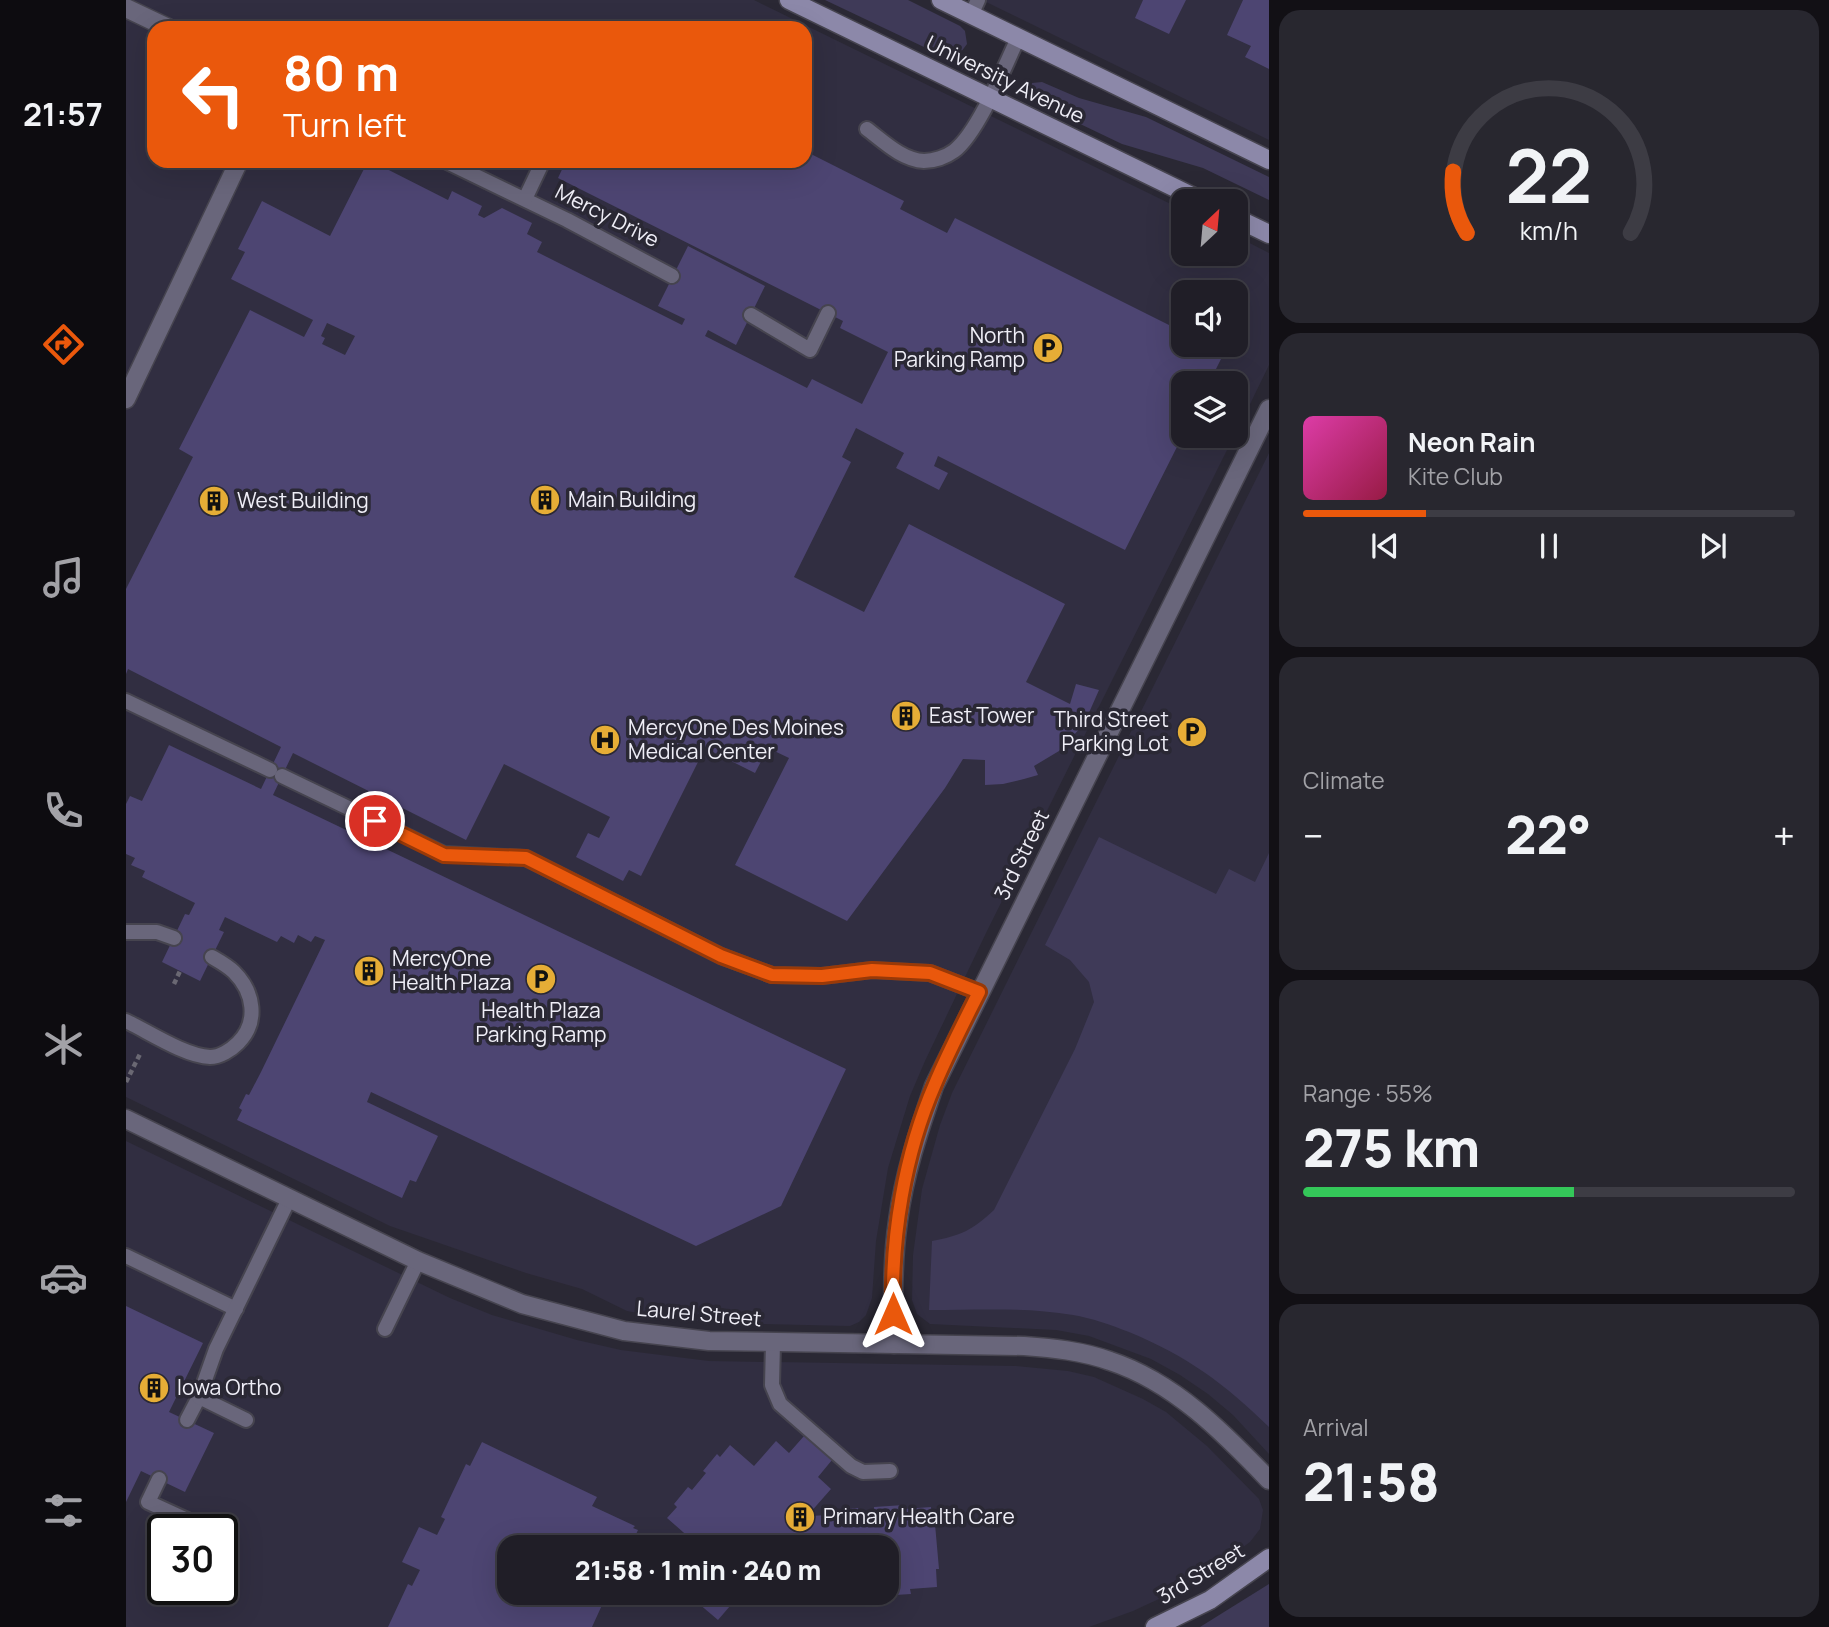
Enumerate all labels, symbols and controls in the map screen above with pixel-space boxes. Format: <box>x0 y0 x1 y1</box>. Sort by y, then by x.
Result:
street label: University Avenue <box>922 29 1089 130</box>
text: 80 m <box>283 39 399 106</box>
icon: left <box>168 49 259 140</box>
text: 21:57 <box>23 92 103 136</box>
text: Turn left <box>283 103 407 147</box>
text: 22 <box>1506 125 1592 225</box>
street label: Mercy Drive <box>551 177 664 253</box>
north arrow <box>1171 189 1248 266</box>
map controls <box>1171 189 1248 448</box>
text: km/h <box>1520 213 1578 248</box>
button: sound <box>1171 280 1248 357</box>
icon: directions <box>39 320 88 369</box>
place label: North Parking Ramp <box>894 321 1025 373</box>
parking icon: North Parking Ramp <box>1031 331 1065 365</box>
button: layers <box>1171 371 1248 448</box>
text: Neon Rain <box>1408 424 1536 460</box>
text: Kite Club <box>1408 460 1503 492</box>
building icon: Main Building <box>528 483 562 517</box>
building icon: West Building <box>197 484 231 518</box>
place label: Main Building <box>568 485 696 513</box>
place label: West Building <box>237 486 369 514</box>
icon: previous <box>1366 527 1404 565</box>
icon: pause <box>1530 527 1568 565</box>
icon: next <box>1694 527 1732 565</box>
icon: music <box>39 553 88 602</box>
building icon: East Tower <box>889 699 923 733</box>
place label: East Tower <box>929 701 1035 729</box>
place label: Third Street Parking Lot <box>1053 705 1169 757</box>
place label: MercyOne Des Moines Medical Center <box>628 713 844 765</box>
parking icon: Third Street Parking Lot <box>1175 715 1209 749</box>
hospital icon: MercyOne Des Moines Medical Center <box>588 723 622 757</box>
text: Climate <box>1303 764 1385 796</box>
icon: phone <box>39 786 88 835</box>
pin <box>345 791 405 851</box>
text: 22° <box>1505 799 1591 870</box>
icon: arrive <box>356 802 394 840</box>
street label: 3rd Street <box>987 805 1055 904</box>
text: − <box>1303 809 1324 861</box>
text: + <box>1773 809 1795 861</box>
place label: MercyOne Health Plaza <box>392 944 512 996</box>
building icon: MercyOne Health Plaza <box>352 954 386 988</box>
parking icon: Health Plaza Parking Ramp <box>524 962 558 996</box>
place label: Health Plaza Parking Ramp <box>475 996 607 1048</box>
icon: climate <box>39 1020 88 1069</box>
text: Range · 55% <box>1303 1077 1433 1109</box>
text: 275 km <box>1303 1112 1480 1183</box>
icon: car <box>39 1253 88 1302</box>
position arrow <box>856 1277 930 1351</box>
street label: Laurel Street <box>635 1294 763 1332</box>
building icon: Iowa Ortho <box>137 1371 171 1405</box>
place label: Iowa Ortho <box>177 1373 281 1401</box>
text: Arrival <box>1303 1411 1369 1443</box>
text: 21:58 <box>1303 1446 1440 1517</box>
icon: filters <box>39 1486 88 1535</box>
building icon: Primary Health Care <box>783 1500 817 1534</box>
place label: Primary Health Care <box>823 1502 1015 1530</box>
speed limit sign: 30 <box>147 1514 238 1605</box>
street label: 3rd Street <box>1152 1536 1249 1610</box>
text: 21:58 · 1 min · 240 m <box>575 1552 821 1588</box>

